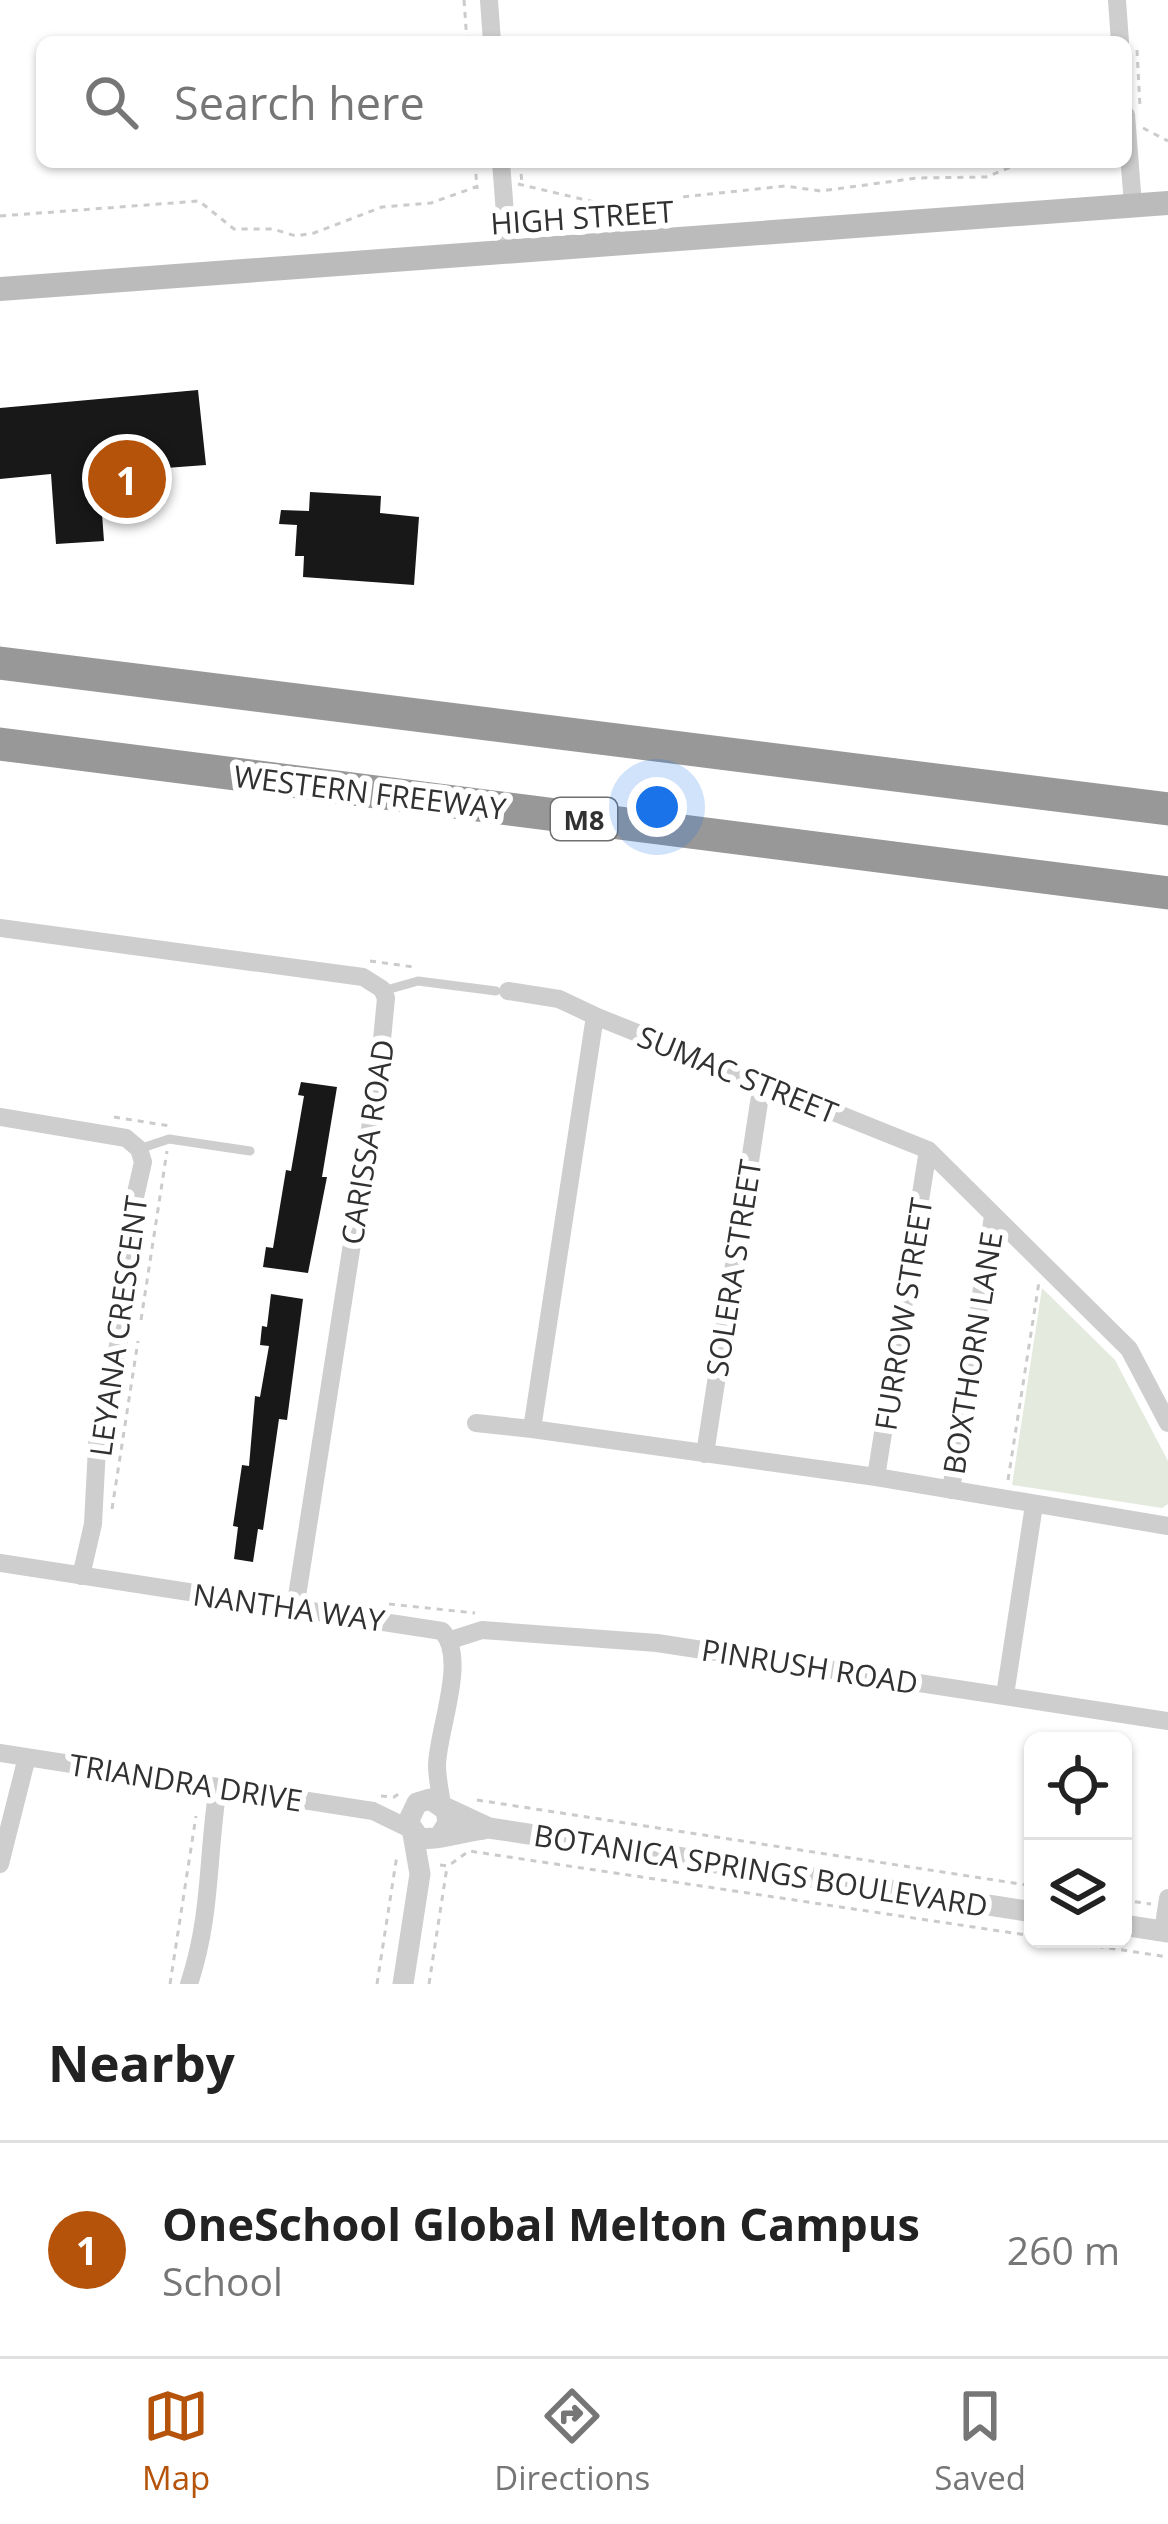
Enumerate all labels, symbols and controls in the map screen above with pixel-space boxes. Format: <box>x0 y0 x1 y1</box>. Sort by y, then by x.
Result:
search box <box>36 36 1132 168</box>
icon: search <box>78 69 144 135</box>
text: Search here <box>174 72 425 133</box>
street label: HIGH STREET <box>489 190 675 244</box>
pin: 1 <box>88 434 166 524</box>
street label: WESTERN FREEWAY <box>232 755 509 829</box>
your location <box>627 777 687 837</box>
road number: M8 <box>551 798 617 840</box>
street label: SUMAC STREET <box>632 1015 845 1133</box>
street label: CARISSA ROAD <box>331 1037 403 1247</box>
street label: SOLERA STREET <box>696 1156 770 1379</box>
street label: LEYANA CRESCENT <box>79 1193 157 1459</box>
street label: FURROW STREET <box>864 1194 942 1433</box>
street label: BOXTHORN LANE <box>933 1229 1011 1477</box>
street label: NANTHA WAY <box>191 1573 388 1641</box>
street label: PINRUSH ROAD <box>699 1629 921 1703</box>
map controls <box>1024 1732 1132 1948</box>
button: locate <box>1024 1732 1132 1840</box>
street label: TRIANDRA DRIVE <box>67 1743 305 1821</box>
street label: BOTANICA SPRINGS BOULEVARD <box>531 1814 991 1926</box>
button: layers <box>1024 1840 1132 1948</box>
text: Nearby <box>48 2027 235 2097</box>
text: OneSchool Global Melton Campus <box>162 2193 920 2254</box>
text: 1 <box>76 2223 98 2276</box>
text: 260 m <box>1007 2223 1120 2276</box>
text: School <box>162 2254 283 2307</box>
tab: Map <box>142 2383 210 2500</box>
tab: Directions <box>494 2383 650 2500</box>
tab: Saved <box>934 2383 1026 2500</box>

